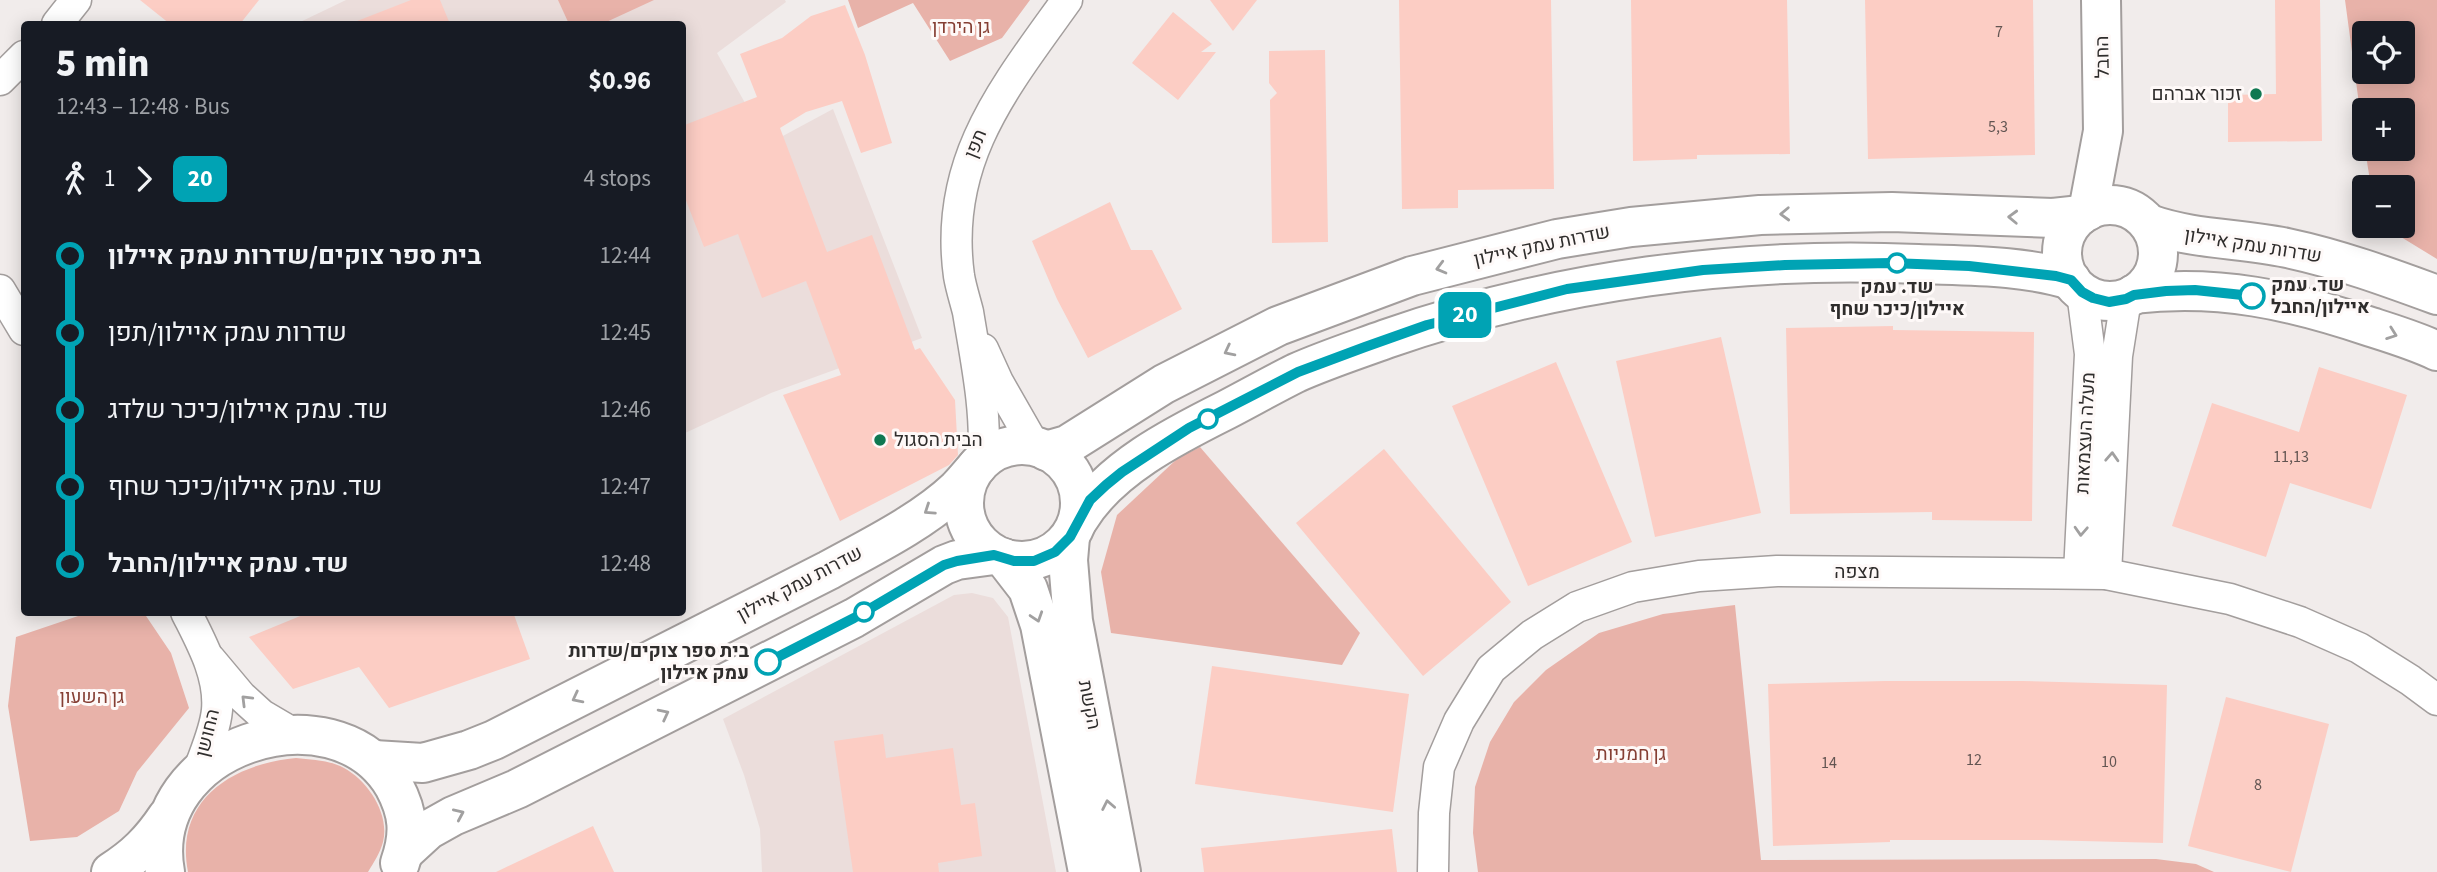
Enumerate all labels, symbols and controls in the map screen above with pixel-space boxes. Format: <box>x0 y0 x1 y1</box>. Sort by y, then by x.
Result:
park label: גן הירדן <box>932 14 990 41</box>
house number: 7 <box>1995 21 2003 43</box>
map controls <box>2352 21 2415 238</box>
button: locate <box>2352 21 2415 84</box>
street label: החבל <box>2089 36 2117 78</box>
text: 5 min <box>56 37 149 91</box>
text: $0.96 <box>588 62 651 99</box>
place label: זכור אברהם <box>2152 81 2242 108</box>
marker: זכור אברהם <box>2248 86 2264 102</box>
text: 12:43 – 12:48 · Bus <box>56 90 230 123</box>
button: + <box>2352 98 2415 161</box>
house number: 5,3 <box>1988 116 2008 138</box>
street label: תפן <box>958 125 994 163</box>
icon: walk <box>56 160 94 198</box>
icon: forward <box>125 160 163 198</box>
text: 20 <box>187 161 213 196</box>
text: 1 <box>104 162 115 195</box>
text: 4 stops <box>584 162 651 195</box>
button: − <box>2352 175 2415 238</box>
one-way arrow <box>1780 206 1791 221</box>
one-way arrow <box>2007 209 2018 224</box>
street label: שדרות עמק איילון <box>1471 218 1613 274</box>
street label: שדרות עמק איילון <box>2182 222 2324 270</box>
text: בית ספר צוקים/שדרות עמק איילון <box>108 237 481 274</box>
text: 12:44 <box>600 239 651 272</box>
marker: שד. עמק איילון/כיכר שחף <box>1887 253 1907 273</box>
one-way arrow <box>1435 260 1447 275</box>
place label: שד. עמק איילון/החבל <box>2271 272 2370 321</box>
place label: שד. עמק איילון/כיכר שחף <box>1829 274 1965 323</box>
marker: שד. עמק איילון/החבל <box>2239 283 2265 309</box>
line badge: 20 <box>1434 292 1496 338</box>
text: 20 <box>1452 297 1478 332</box>
text: שדרות עמק איילון/תפן <box>108 314 347 351</box>
text: 12:45 <box>600 316 651 349</box>
one-way arrow <box>2386 326 2398 340</box>
one-way arrow <box>1224 342 1236 356</box>
street label: מעלה העצמאות <box>2069 371 2103 495</box>
text: שד. עמק איילון/כיכר שלדג <box>108 391 388 428</box>
text: 12:46 <box>600 393 651 426</box>
unlabelled marker <box>1198 409 1218 429</box>
place label: הבית הסגול <box>894 427 983 454</box>
marker: הבית הסגול <box>872 432 888 448</box>
house number: 11,13 <box>2273 446 2309 468</box>
one-way arrow <box>2104 451 2119 462</box>
text: שד. עמק איילון/כיכר שחף <box>108 468 382 505</box>
text: 12:47 <box>600 470 651 503</box>
one-way arrow <box>923 502 936 515</box>
one-way arrow <box>2074 526 2089 537</box>
street label: שדרות עמק איילון <box>732 540 868 628</box>
text: שד. עמק איילון/החבל <box>108 545 349 582</box>
text: 12:48 <box>600 547 651 580</box>
street label: מצפה <box>1834 559 1880 586</box>
unlabelled marker <box>854 602 874 622</box>
one-way arrow <box>1029 610 1043 622</box>
place label: בית ספר צוקים/שדרות עמק איילון <box>569 638 750 687</box>
marker: בית ספר צוקים/שדרות עמק איילון <box>755 649 781 675</box>
street label: הקשת <box>1071 678 1107 732</box>
park label: גן השעון <box>60 684 124 711</box>
one-way arrow <box>572 690 584 703</box>
one-way arrow <box>241 695 254 708</box>
street label: החושן <box>189 706 227 760</box>
one-way arrow <box>657 709 669 723</box>
park label: גן חמניות <box>1596 741 1666 768</box>
house number: 12 <box>1966 749 1982 771</box>
house number: 10 <box>2101 751 2117 773</box>
house number: 14 <box>1821 752 1837 774</box>
house number: 8 <box>2254 774 2262 796</box>
one-way arrow <box>1102 799 1117 811</box>
one-way arrow <box>452 808 464 822</box>

